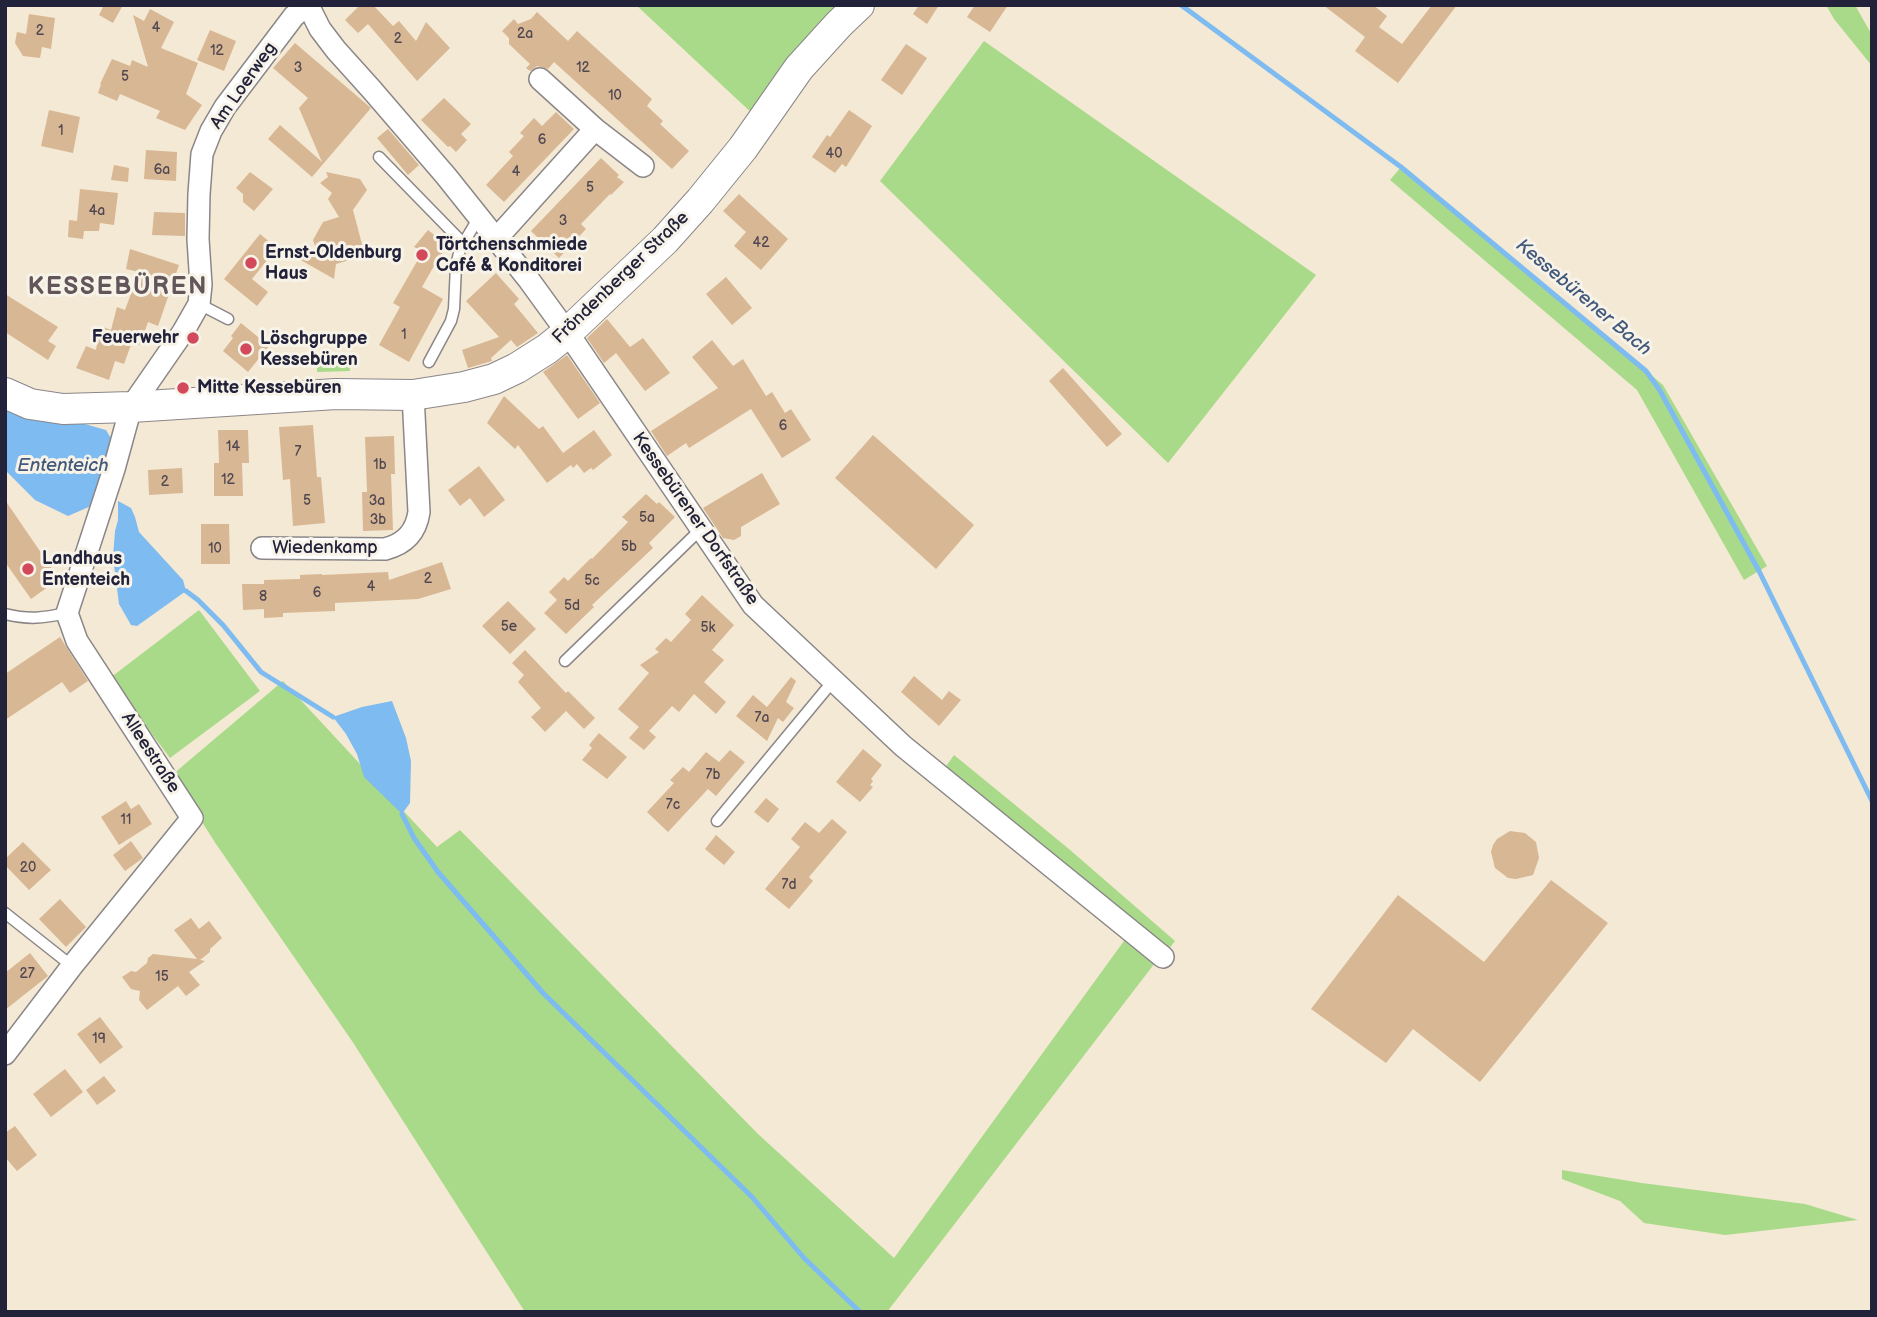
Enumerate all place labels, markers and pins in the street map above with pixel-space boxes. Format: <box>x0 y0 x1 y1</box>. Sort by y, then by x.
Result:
place label: Törtchenschmiede Café & Konditorei <box>436 234 587 276</box>
place label: Ernst-Oldenburg Haus <box>265 242 402 284</box>
marker: Törtchenschmiede Café & Konditorei <box>414 247 430 263</box>
marker: Ernst-Oldenburg Haus <box>243 255 259 271</box>
place label: Feuerwehr <box>92 327 179 349</box>
place label: Löschgruppe Kessebüren <box>260 328 367 370</box>
marker: Feuerwehr <box>185 330 201 346</box>
marker: Löschgruppe Kessebüren <box>238 341 254 357</box>
place label: Mitte Kessebüren <box>197 377 342 399</box>
marker: Mitte Kessebüren <box>175 380 191 396</box>
place label: Landhaus Ententeich <box>42 548 130 590</box>
marker: Landhaus Ententeich <box>20 561 36 577</box>

